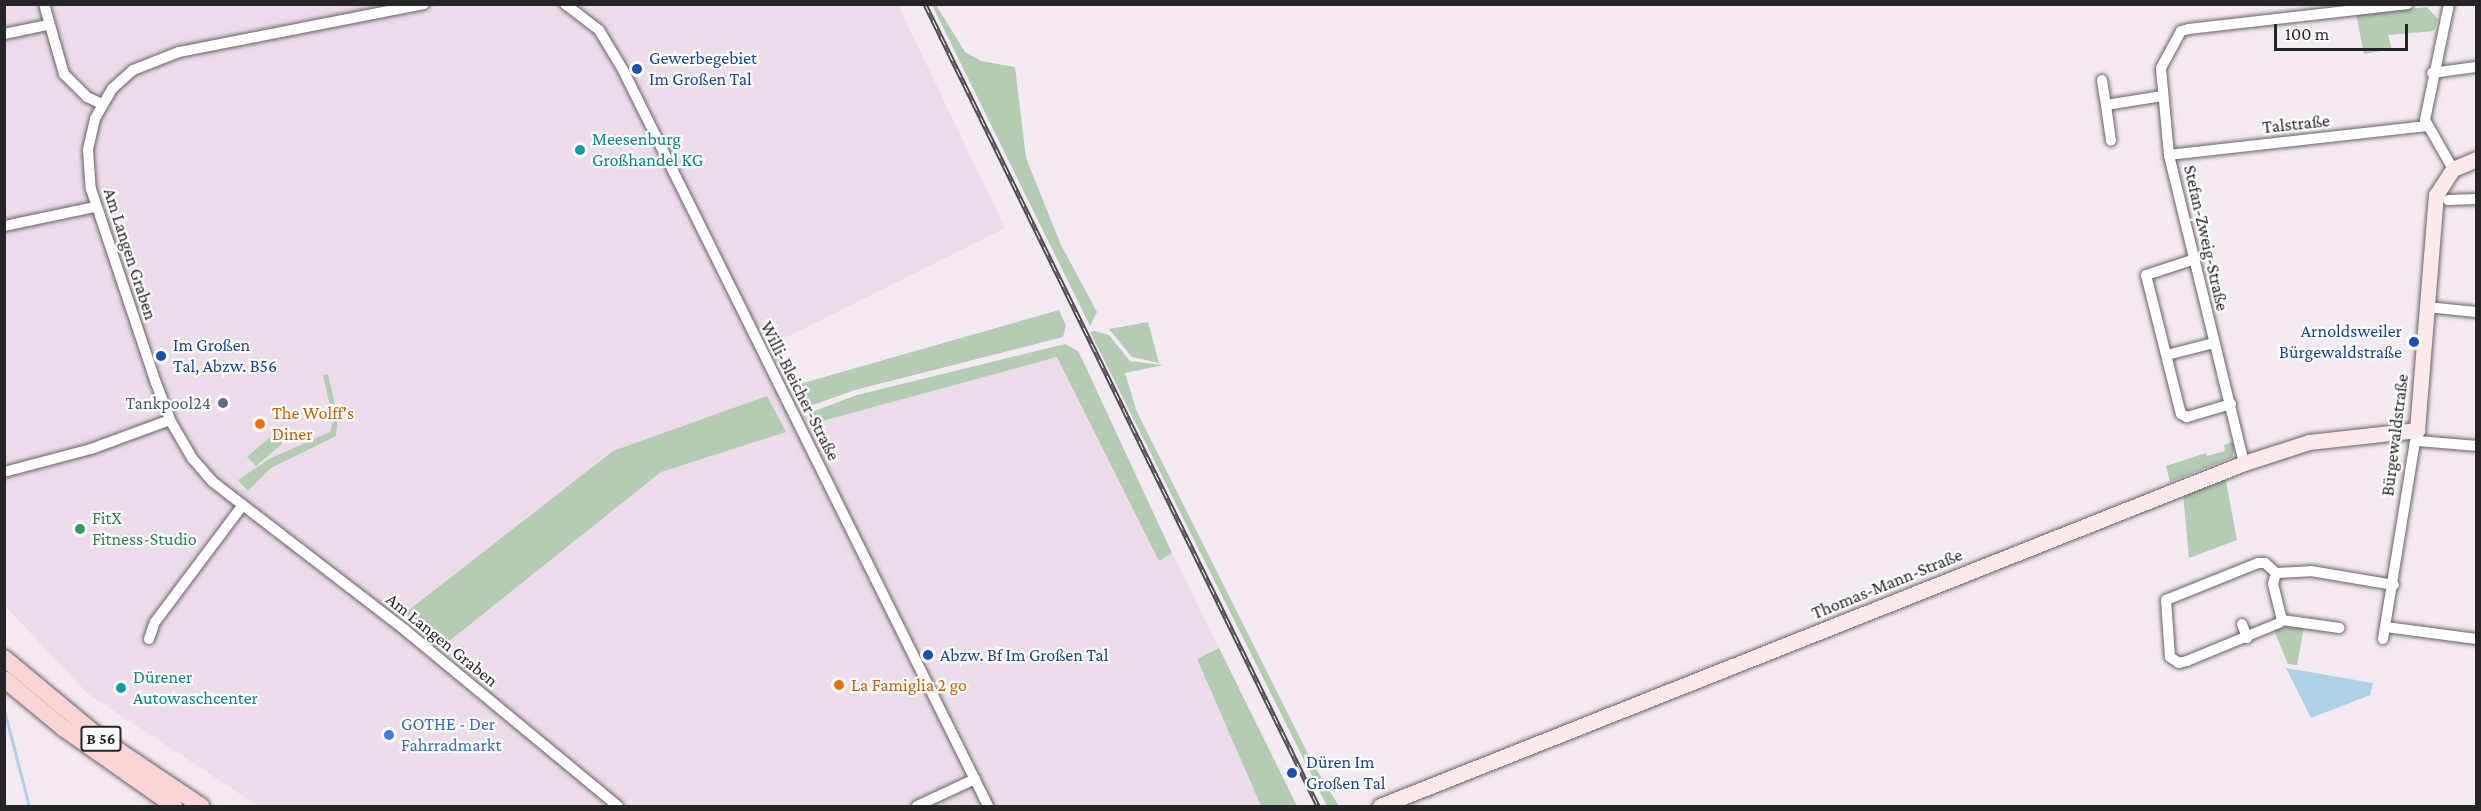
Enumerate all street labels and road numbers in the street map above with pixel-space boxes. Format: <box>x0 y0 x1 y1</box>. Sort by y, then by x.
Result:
street label: Talstraße <box>2261 110 2331 138</box>
street label: Stefan-Zweig-Straße <box>2179 163 2233 313</box>
street label: Am Langen Graben <box>99 185 161 323</box>
street label: Willi-Bleicher-Straße <box>756 318 844 464</box>
street label: Bürgewaldstraße <box>2377 373 2413 497</box>
street label: Thomas-Mann-Straße <box>1808 544 1966 624</box>
street label: Am Langen Graben <box>382 588 502 692</box>
road number: B 56 <box>80 726 122 752</box>

